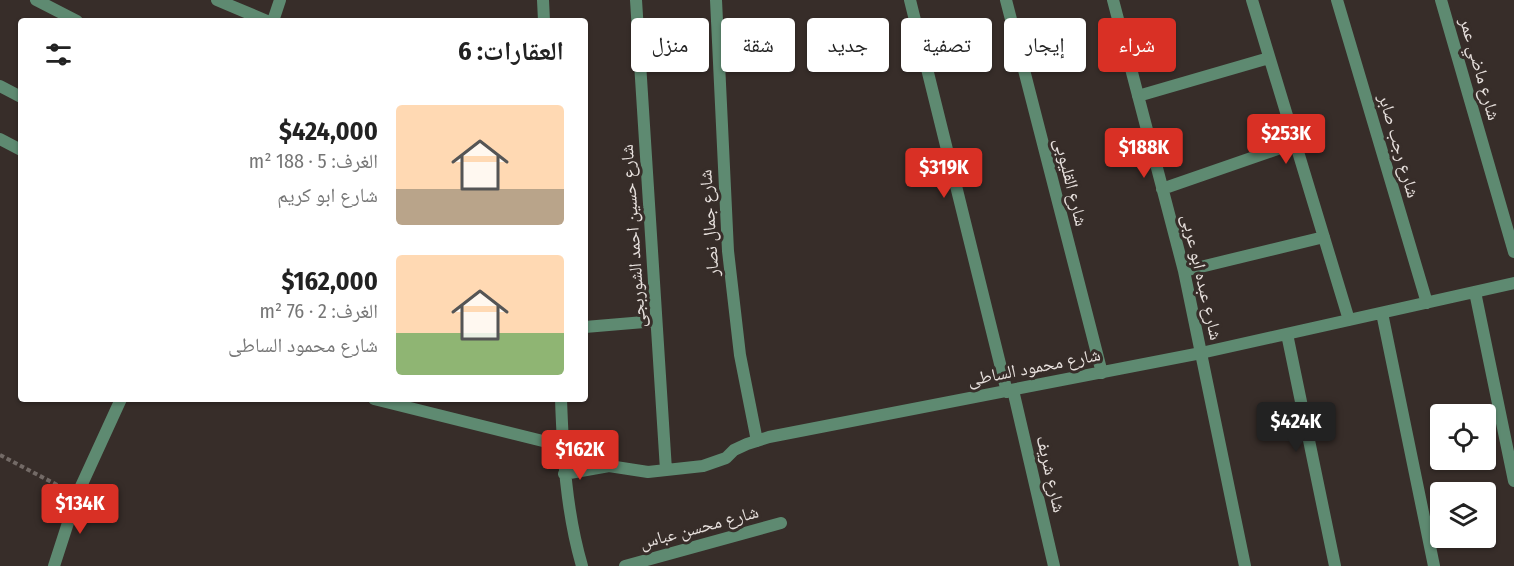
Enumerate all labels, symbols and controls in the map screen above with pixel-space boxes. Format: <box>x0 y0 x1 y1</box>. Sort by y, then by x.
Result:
street label: شارع ماضي عمر <box>1451 14 1505 124</box>
chip: منزل <box>631 18 709 72</box>
chip: شقة <box>721 18 795 72</box>
chip: جديد <box>807 18 889 72</box>
chip: تصفية <box>901 18 992 72</box>
chip: إيجار <box>1004 18 1086 72</box>
chip: شراء <box>1098 18 1176 72</box>
text: العقارات: 6 <box>458 36 564 67</box>
icon: filters <box>42 38 75 71</box>
street label: شارع رجب صابر <box>1373 91 1424 200</box>
pin: $253K <box>1244 114 1328 165</box>
text: $424,000 <box>279 116 378 147</box>
text: $253K <box>1261 121 1311 145</box>
pin: $188K <box>1102 128 1186 179</box>
icon: home <box>444 129 516 201</box>
text: $188K <box>1119 135 1169 159</box>
street label: شارع القليوبى <box>1049 136 1093 228</box>
street label: شارع حسين احمد الشوربجى <box>616 144 650 328</box>
pin: $319K <box>902 148 986 199</box>
text: الغرف: 5 · 188 m² <box>249 149 378 173</box>
text: $319K <box>919 155 969 179</box>
street label: شارع جمال نصار <box>694 169 724 278</box>
text: شارع ابو كريم <box>277 183 378 207</box>
street label: شارع عبده ابو عربى <box>1177 212 1227 342</box>
text: $162,000 <box>281 266 378 297</box>
icon: home <box>444 279 516 351</box>
text: الغرف: 2 · 76 m² <box>259 299 378 323</box>
text: شارع محمود الساطى <box>228 333 378 357</box>
street label: شارع محمود الساطى <box>966 343 1102 391</box>
pin: $424K <box>1254 402 1338 453</box>
map controls <box>1430 404 1496 548</box>
button: locate <box>1430 404 1496 470</box>
text: $424K <box>1271 409 1321 433</box>
pin: $162K <box>538 430 622 481</box>
street label: شارع شريف <box>1031 433 1071 515</box>
text: $162K <box>556 437 604 461</box>
button: layers <box>1430 482 1496 548</box>
pin: $134K <box>38 484 122 535</box>
text: $134K <box>55 491 105 515</box>
street label: شارع محسن عباس <box>637 501 761 553</box>

